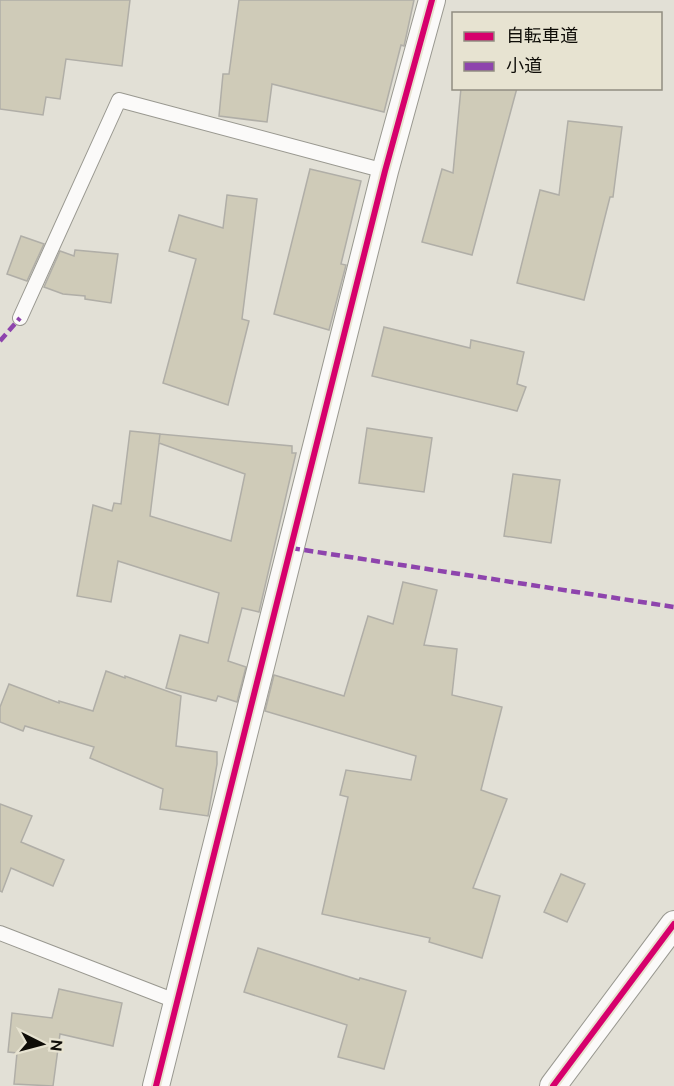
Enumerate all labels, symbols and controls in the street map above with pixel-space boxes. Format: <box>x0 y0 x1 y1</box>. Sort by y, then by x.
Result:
legend <box>452 12 662 90</box>
text: 自転車道 <box>506 25 578 45</box>
text: 小道 <box>506 55 542 75</box>
north arrow <box>12 1014 72 1074</box>
text: N <box>47 1039 66 1052</box>

